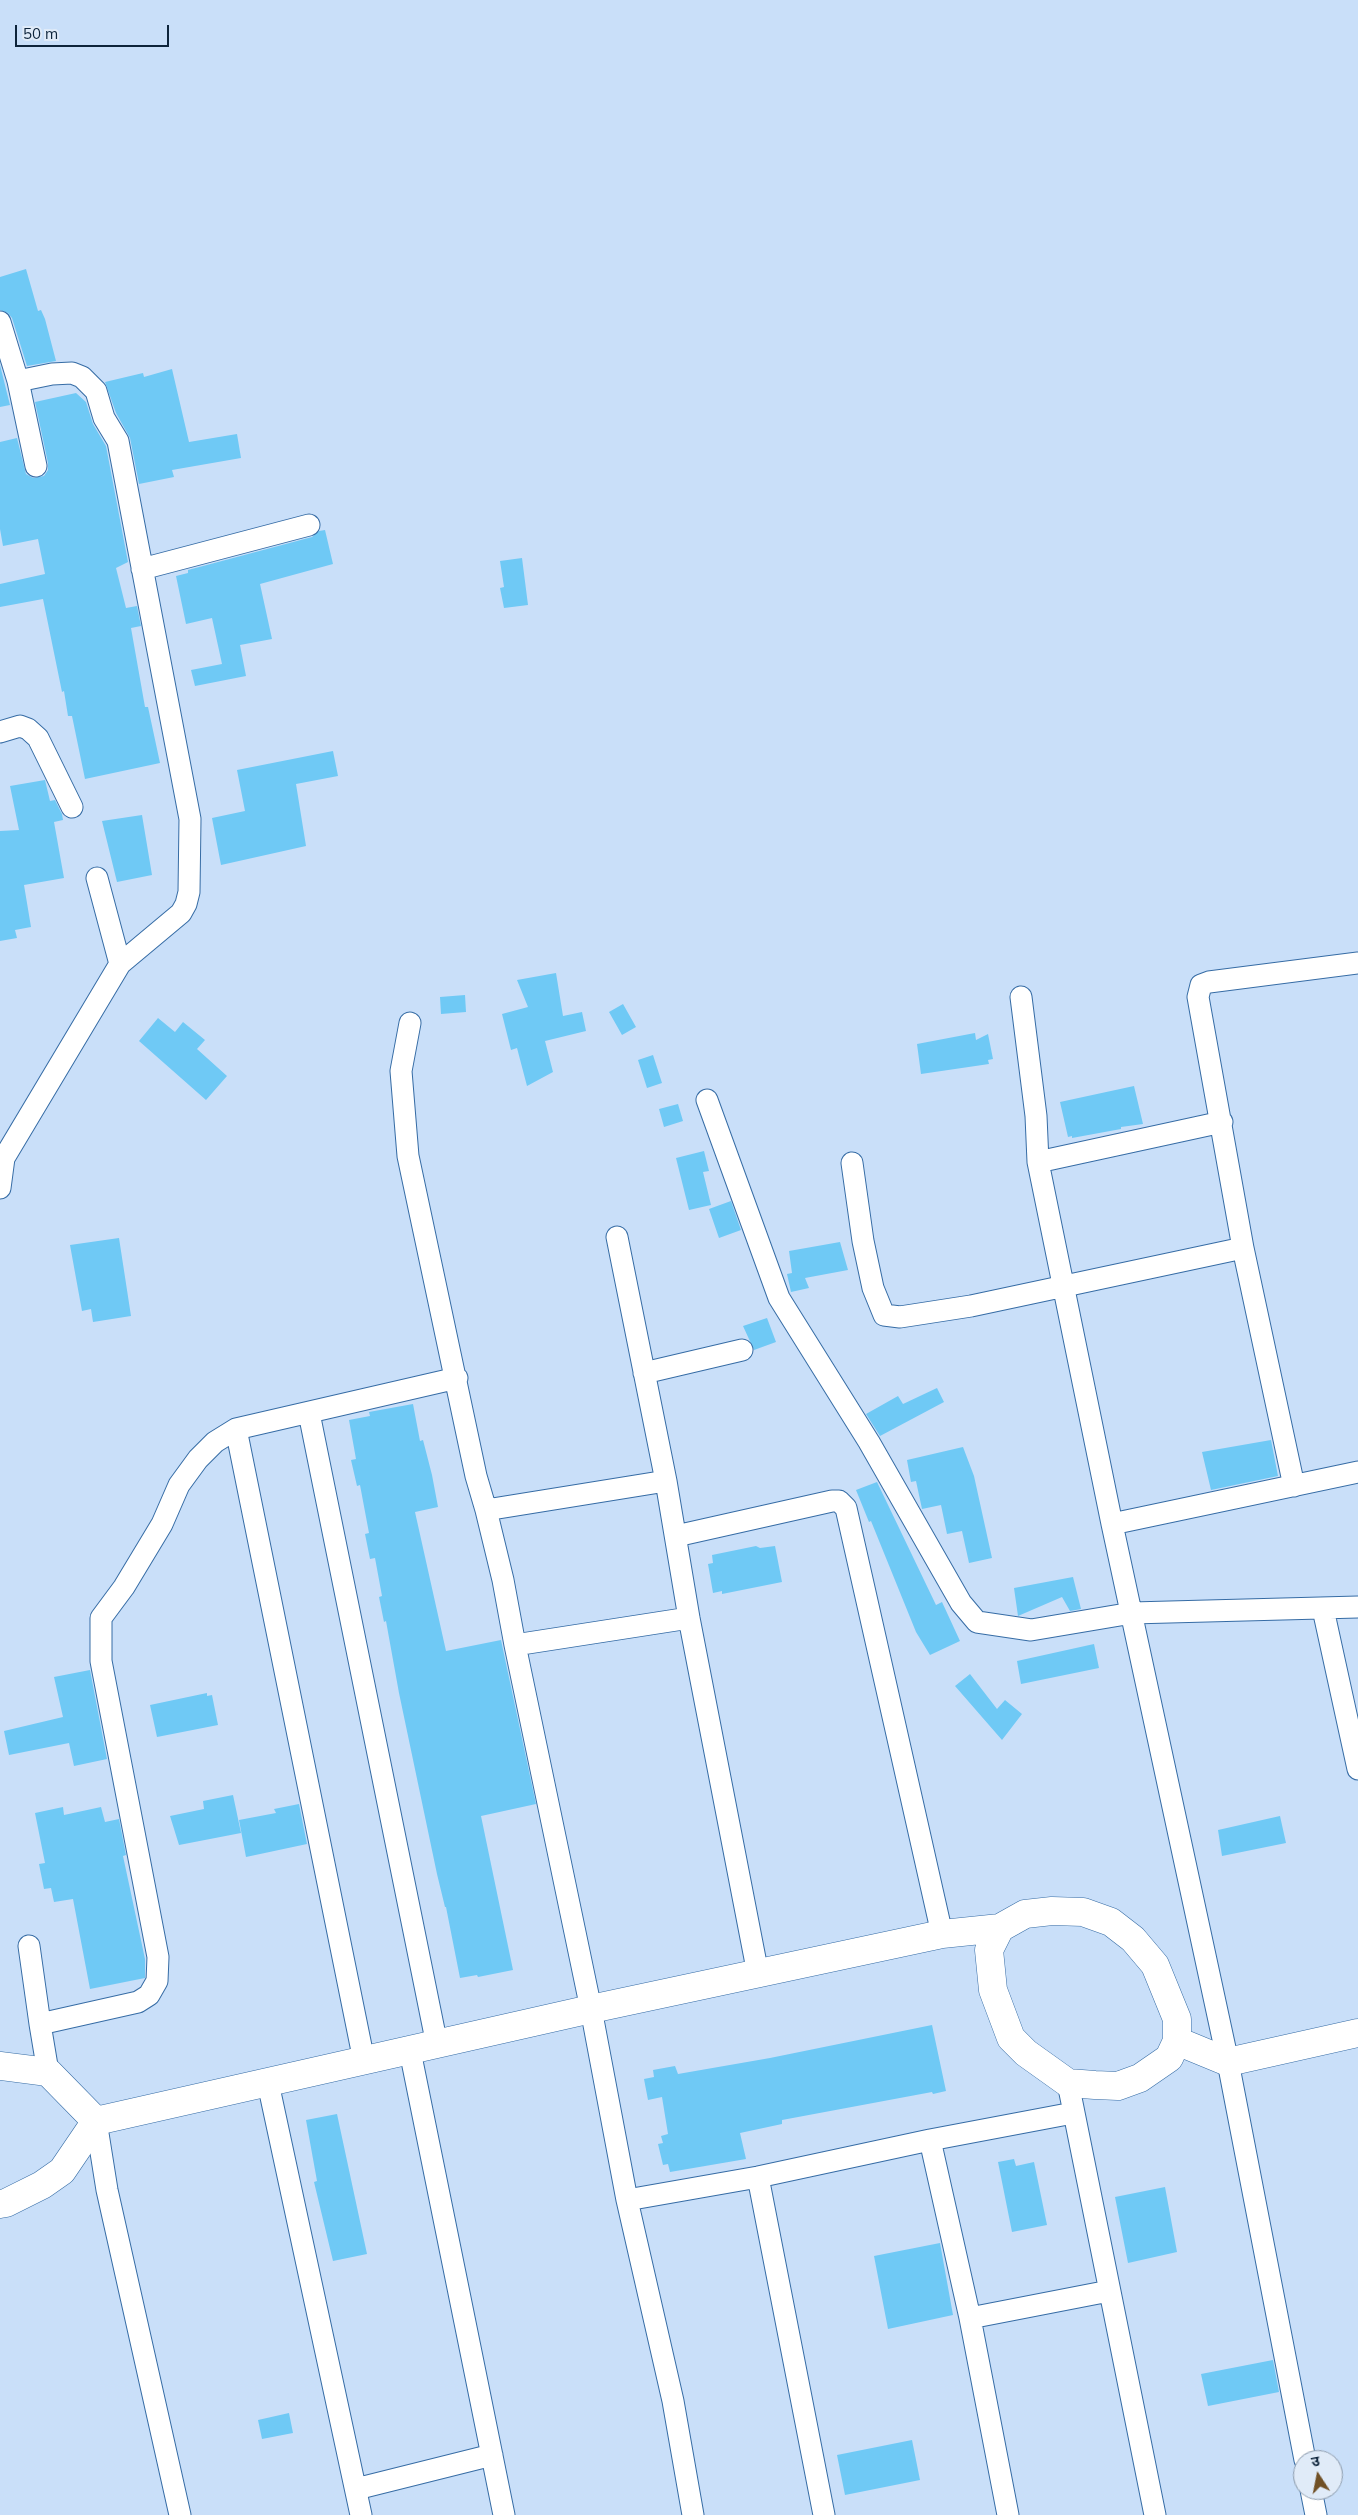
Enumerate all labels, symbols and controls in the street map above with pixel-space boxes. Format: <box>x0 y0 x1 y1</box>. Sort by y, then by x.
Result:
scale bar <box>18 15 171 47</box>
text: 50 m <box>23 24 58 43</box>
north arrow <box>1293 2450 1343 2500</box>
text: उ <box>1310 2452 1321 2471</box>

